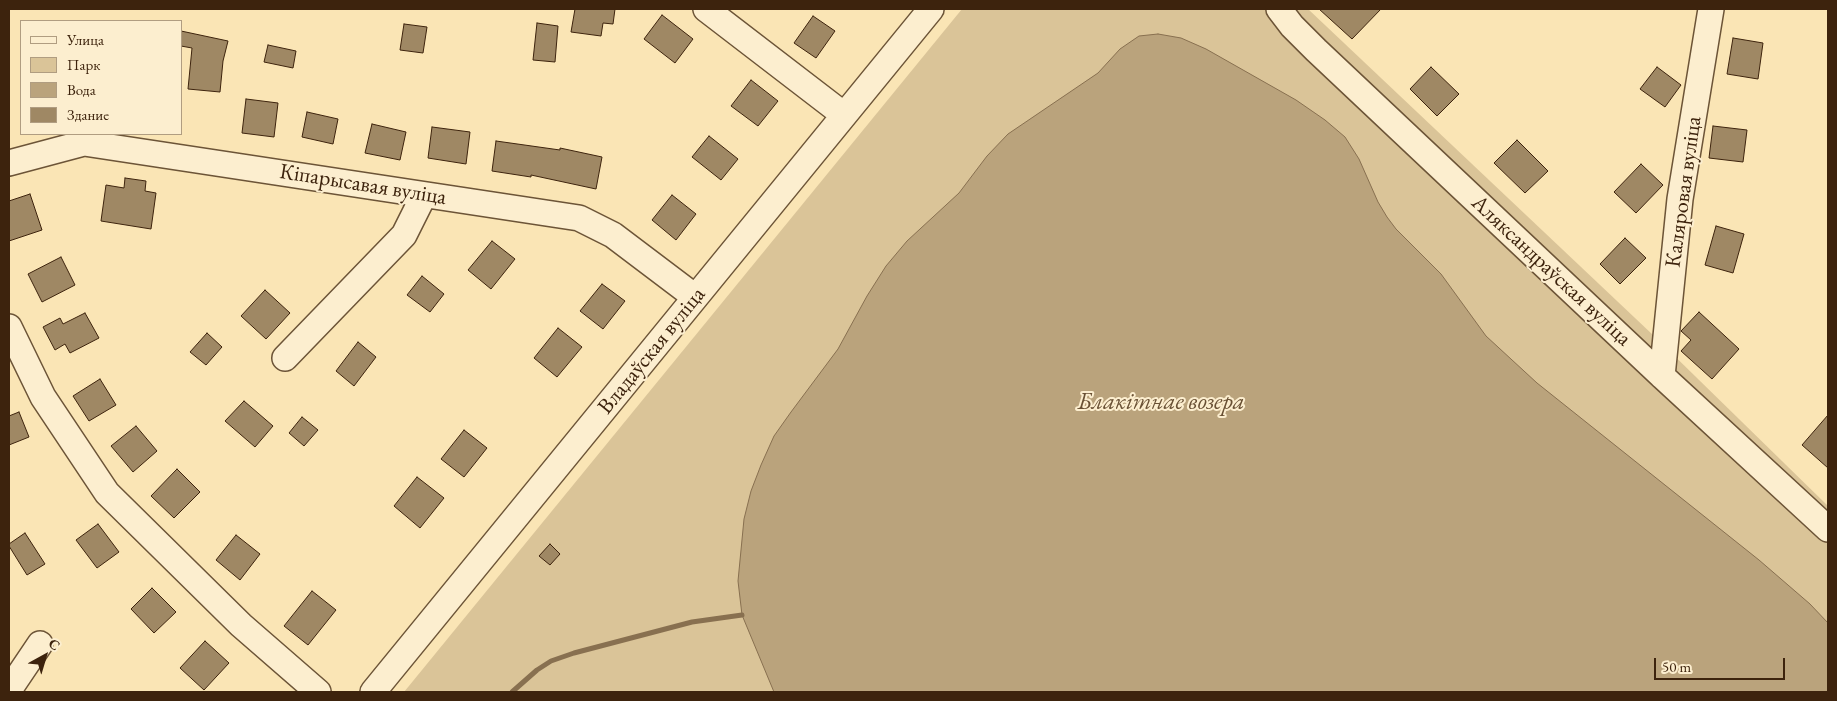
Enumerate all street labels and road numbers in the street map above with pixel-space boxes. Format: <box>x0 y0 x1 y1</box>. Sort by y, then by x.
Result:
street label: Каляровая вуліца <box>1660 115 1708 269</box>
street label: Кіпарысавая вуліца <box>278 159 448 211</box>
street label: Аляксандраўская вуліца <box>1466 190 1636 352</box>
street label: Владаўская вуліца <box>593 282 711 420</box>

